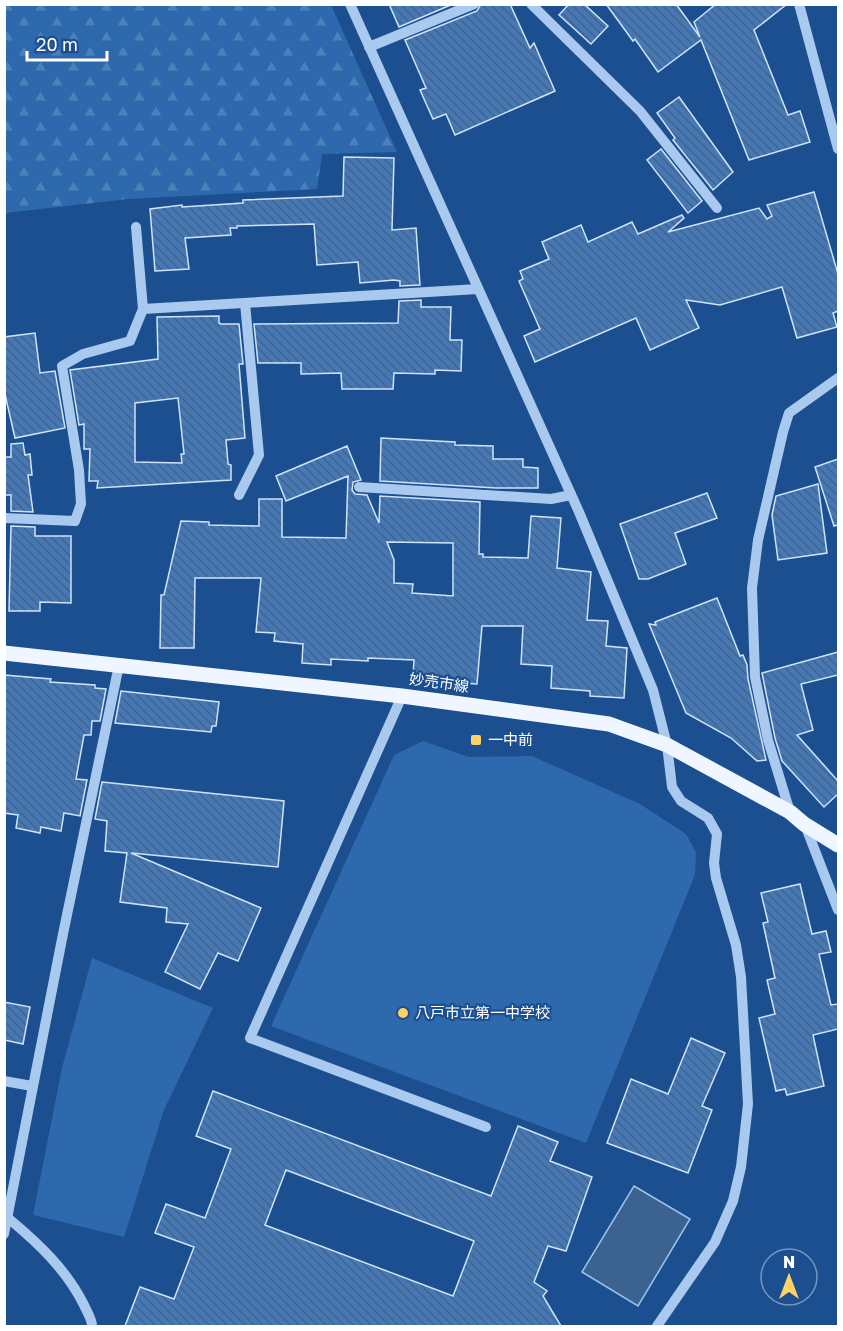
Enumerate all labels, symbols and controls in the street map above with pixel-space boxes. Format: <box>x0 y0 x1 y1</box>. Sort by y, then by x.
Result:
scale bar <box>27 24 106 62</box>
text: 20 m <box>36 33 78 55</box>
street label: 妙売市線 <box>408 669 470 695</box>
place label: 一中前 <box>488 730 533 748</box>
marker: 一中前 <box>469 733 483 747</box>
place label: 八戸市立第一中学校 <box>415 1003 550 1021</box>
marker: 八戸市立第一中学校 <box>396 1006 410 1020</box>
north arrow <box>759 1247 819 1307</box>
text: N <box>783 1252 795 1272</box>

